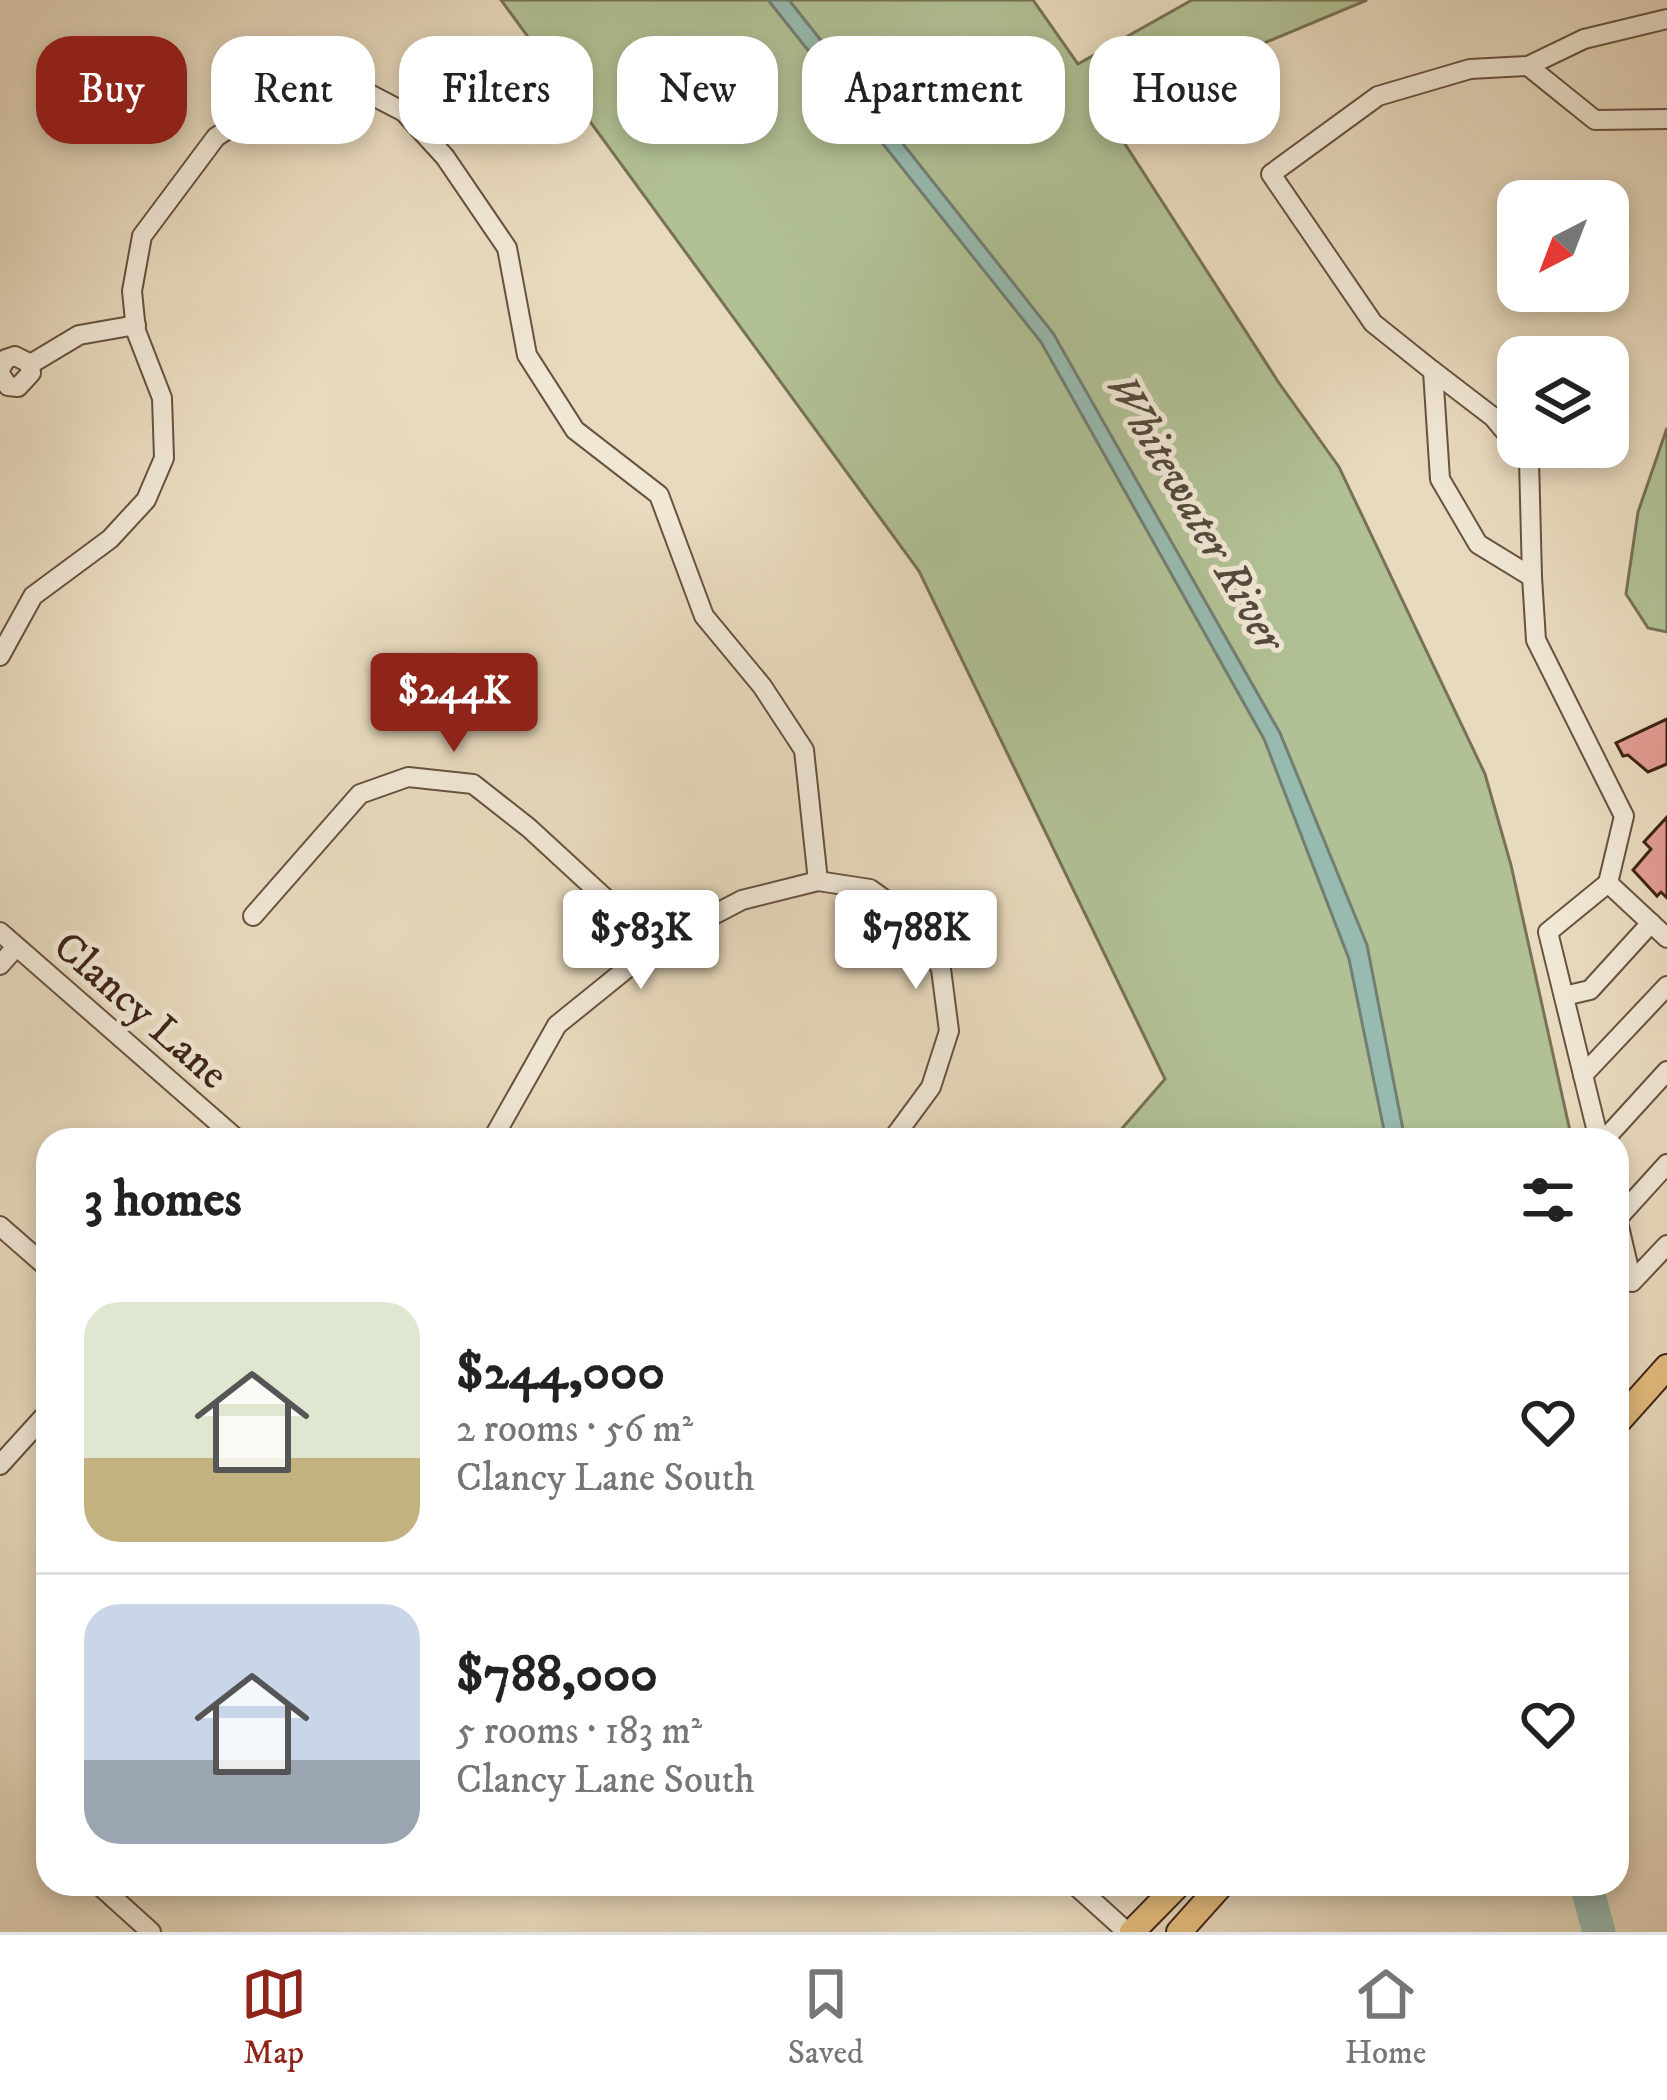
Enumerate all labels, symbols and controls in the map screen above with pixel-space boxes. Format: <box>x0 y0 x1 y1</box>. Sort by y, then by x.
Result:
chip: Buy <box>36 36 187 144</box>
chip: Rent <box>211 36 375 144</box>
chip: Filters <box>399 36 593 144</box>
chip: New <box>617 36 778 144</box>
chip: Apartment <box>802 36 1065 144</box>
chip: House <box>1089 36 1280 144</box>
north arrow <box>1497 180 1629 312</box>
map controls <box>1497 180 1629 468</box>
button: layers <box>1497 336 1629 468</box>
water label: Whitewater River <box>1092 364 1298 664</box>
pin: $244K <box>370 653 538 755</box>
text: $244K <box>398 667 510 716</box>
pin: $583K <box>557 890 725 992</box>
pin: $788K <box>832 890 1000 992</box>
text: $583K <box>590 904 692 953</box>
text: $788K <box>862 904 970 953</box>
street label: Clancy Lane <box>42 921 238 1101</box>
icon: filters <box>1515 1167 1581 1233</box>
text: 3 homes <box>84 1168 242 1232</box>
text: $244,000 <box>456 1341 665 1405</box>
icon: home <box>180 1350 324 1494</box>
icon: heart <box>1515 1389 1581 1455</box>
text: 2 rooms · 56 m² <box>456 1405 693 1454</box>
text: Clancy Lane South <box>456 1454 755 1503</box>
text: $788,000 <box>456 1643 658 1707</box>
icon: home <box>180 1652 324 1796</box>
icon: heart <box>1515 1691 1581 1757</box>
text: 5 rooms · 183 m² <box>456 1707 702 1756</box>
text: Clancy Lane South <box>456 1756 755 1805</box>
tab: Map <box>241 1961 307 2074</box>
tab: Saved <box>788 1961 864 2074</box>
tab: Home <box>1345 1961 1426 2074</box>

